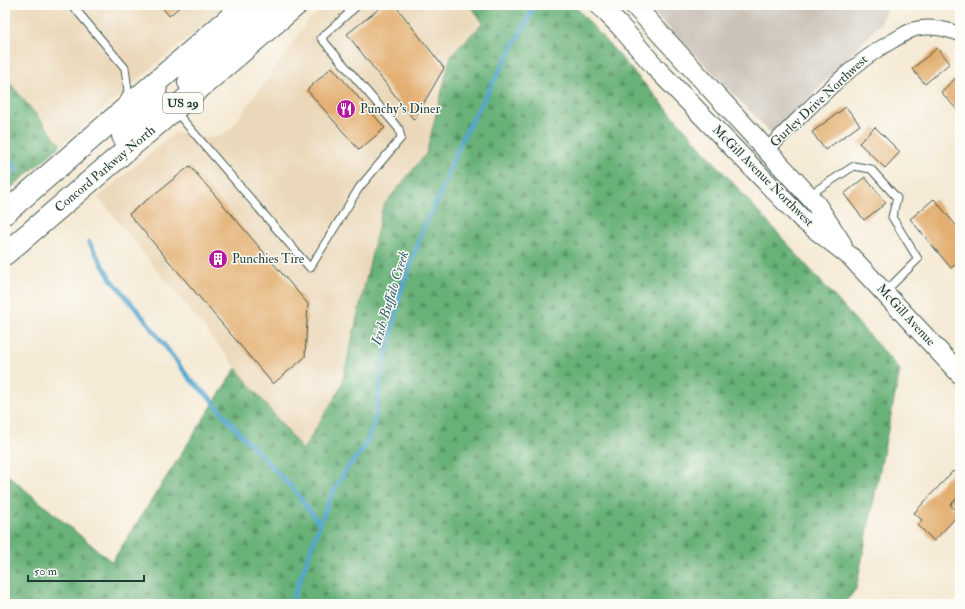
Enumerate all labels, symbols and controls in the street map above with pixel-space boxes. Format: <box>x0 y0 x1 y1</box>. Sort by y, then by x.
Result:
street label: Gurley Drive Northwest <box>767 52 872 151</box>
road number: US 29 <box>163 93 203 113</box>
restaurant icon: Punchy's Diner <box>335 98 357 120</box>
place label: Punchy's Diner <box>360 101 440 118</box>
street label: Concord Parkway North <box>51 122 159 217</box>
street label: McGill Avenue Northwest <box>709 122 817 230</box>
building icon: Punchies Tire <box>207 248 229 270</box>
water label: Irish Buffalo Creek <box>367 249 412 348</box>
place label: Punchies Tire <box>232 251 305 267</box>
street label: McGill Avenue <box>873 281 939 350</box>
scale bar <box>28 557 144 583</box>
text: 50 m <box>34 564 58 579</box>

